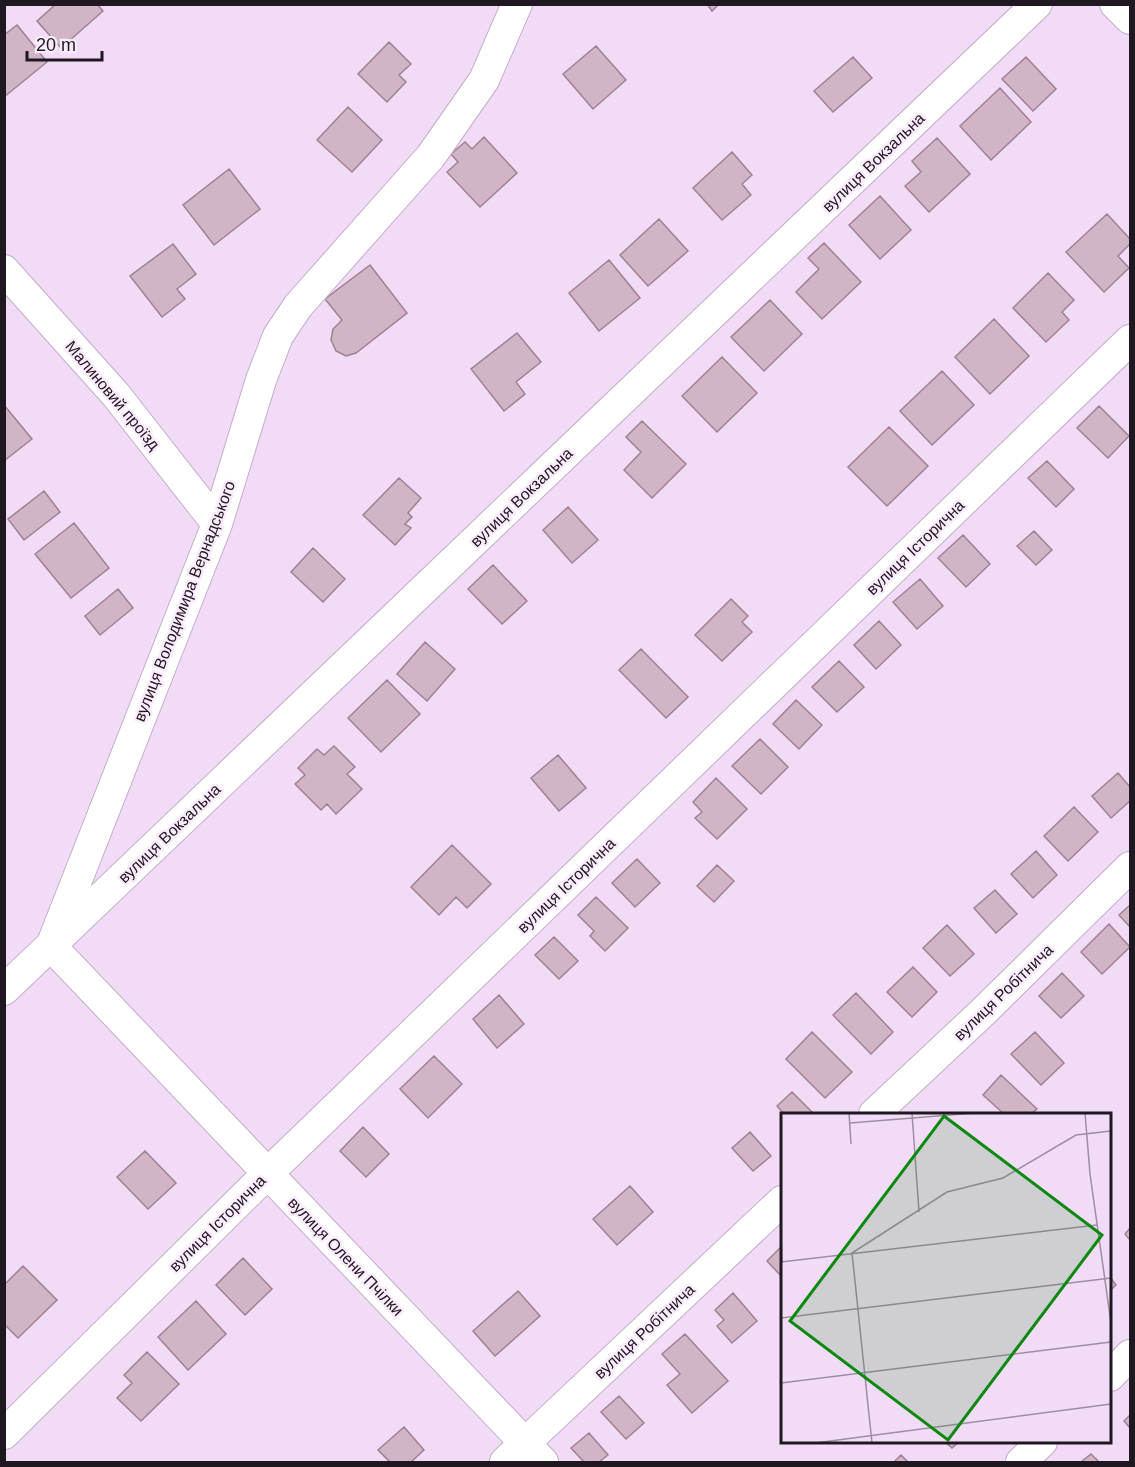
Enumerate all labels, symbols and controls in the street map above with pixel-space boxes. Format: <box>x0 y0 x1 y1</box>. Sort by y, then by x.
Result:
scale bar <box>27 24 102 62</box>
text: 20 m <box>36 35 76 55</box>
street label: вулиця Вокзальна <box>819 109 928 215</box>
street label: Малиновий проїзд <box>62 338 163 454</box>
street label: вулиця Вокзальна <box>467 444 576 550</box>
street label: вулиця Володимира Вернадського <box>131 478 238 724</box>
street label: вулиця Історична <box>863 496 968 598</box>
street label: вулиця Вокзальна <box>115 780 224 886</box>
street label: вулиця Історична <box>514 834 619 936</box>
street label: вулиця Робітнича <box>951 941 1056 1044</box>
inset map <box>781 1113 1111 1443</box>
street label: вулиця Історична <box>166 1172 269 1275</box>
street label: вулиця Олени Пчілки <box>285 1194 407 1319</box>
street label: вулиця Робітнича <box>591 1281 698 1382</box>

